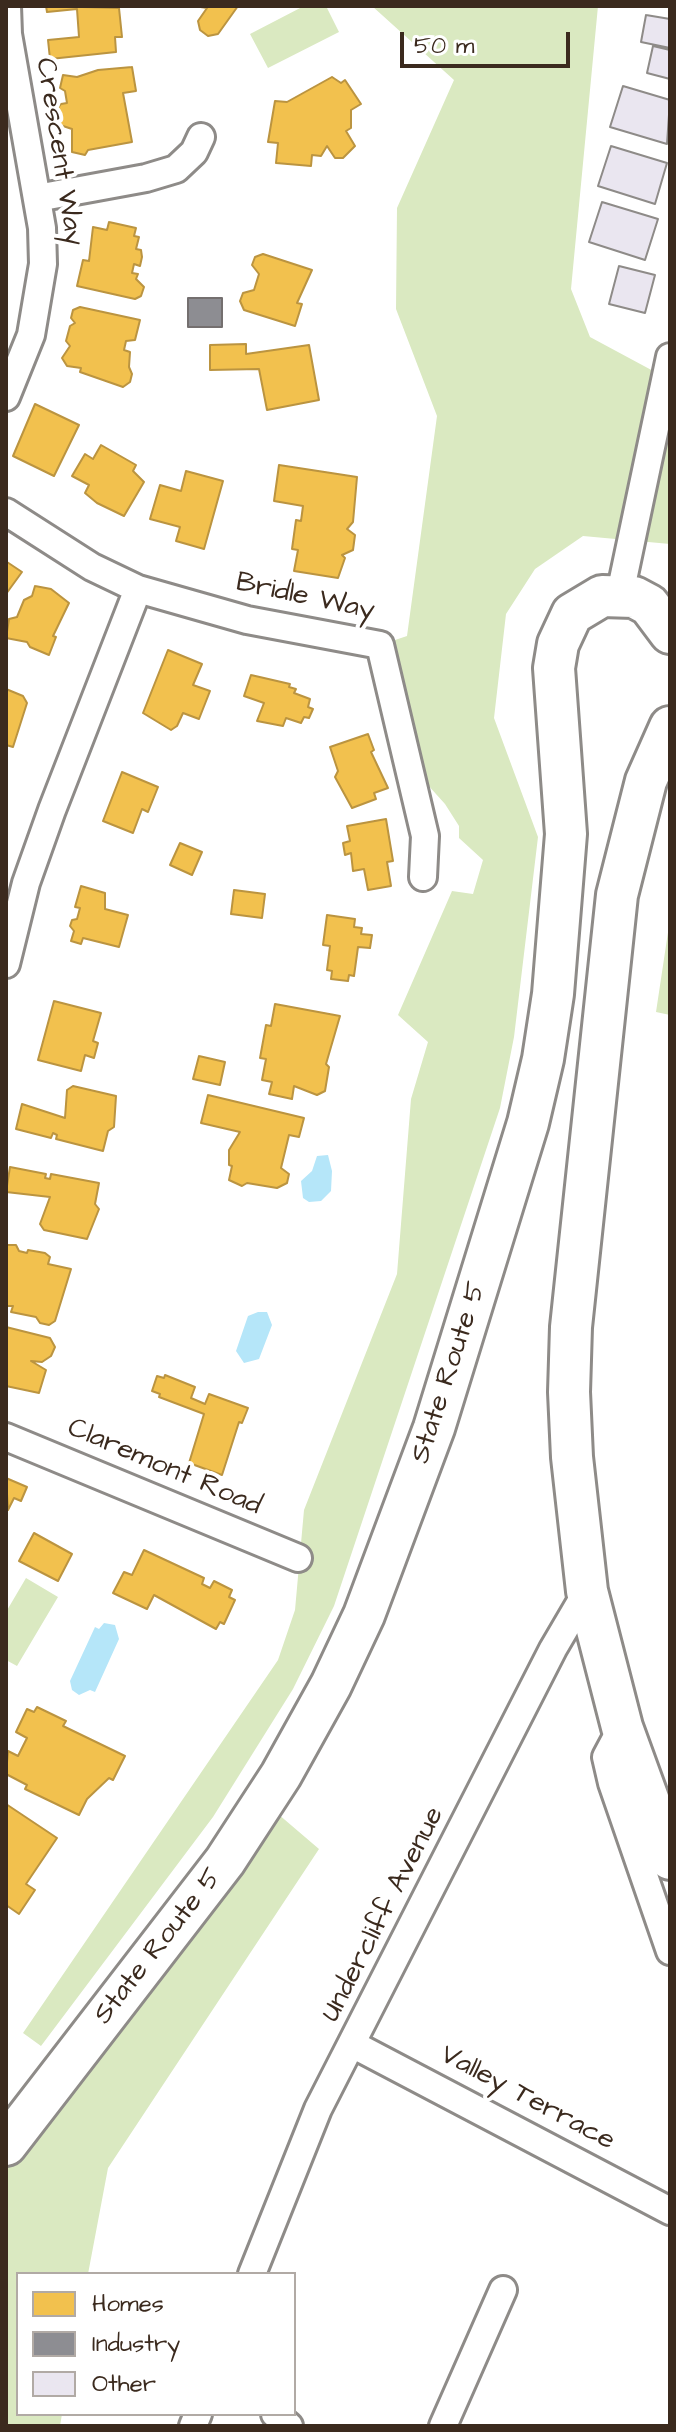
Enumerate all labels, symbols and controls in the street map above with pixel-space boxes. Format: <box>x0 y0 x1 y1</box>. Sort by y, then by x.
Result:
scale bar <box>404 16 574 66</box>
text: 50 m <box>414 29 474 63</box>
street label: Crescent Way <box>27 56 89 248</box>
street label: Bridle Way <box>233 567 377 629</box>
street label: State Route 5 <box>405 1278 495 1468</box>
street label: Claremont Road <box>62 1412 266 1524</box>
street label: Undercliff Avenue <box>315 1802 453 2028</box>
street label: State Route 5 <box>88 1862 230 2032</box>
street label: Valley Terrace <box>434 2039 620 2159</box>
legend <box>16 2272 296 2416</box>
text: Homes <box>92 2287 164 2321</box>
text: Industry <box>92 2327 180 2361</box>
text: Other <box>92 2367 156 2401</box>

